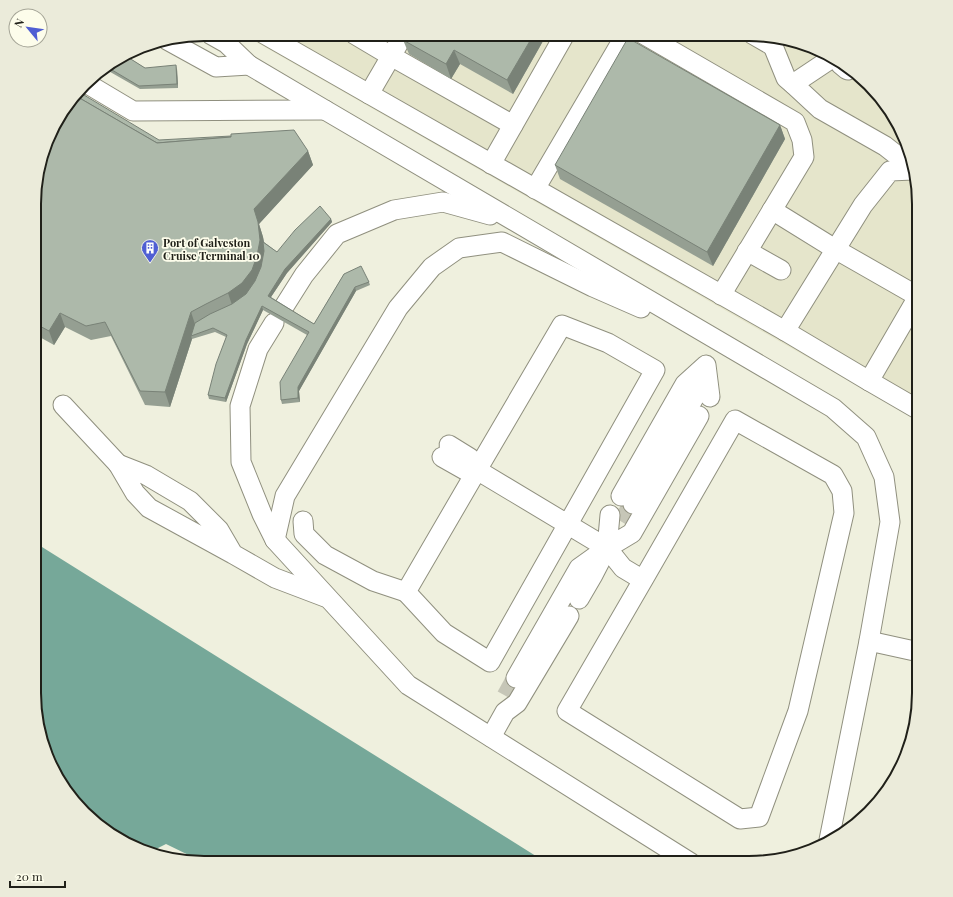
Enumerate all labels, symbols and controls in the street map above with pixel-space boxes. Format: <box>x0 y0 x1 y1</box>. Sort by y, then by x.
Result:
north arrow <box>8 8 48 48</box>
text: N <box>10 16 27 30</box>
place label: Port of Galveston Cruise Terminal 10 <box>163 235 260 263</box>
building icon: Port of Galveston Cruise Terminal 10 <box>140 238 160 263</box>
scale bar <box>10 863 65 889</box>
text: 20 m <box>16 868 43 884</box>

